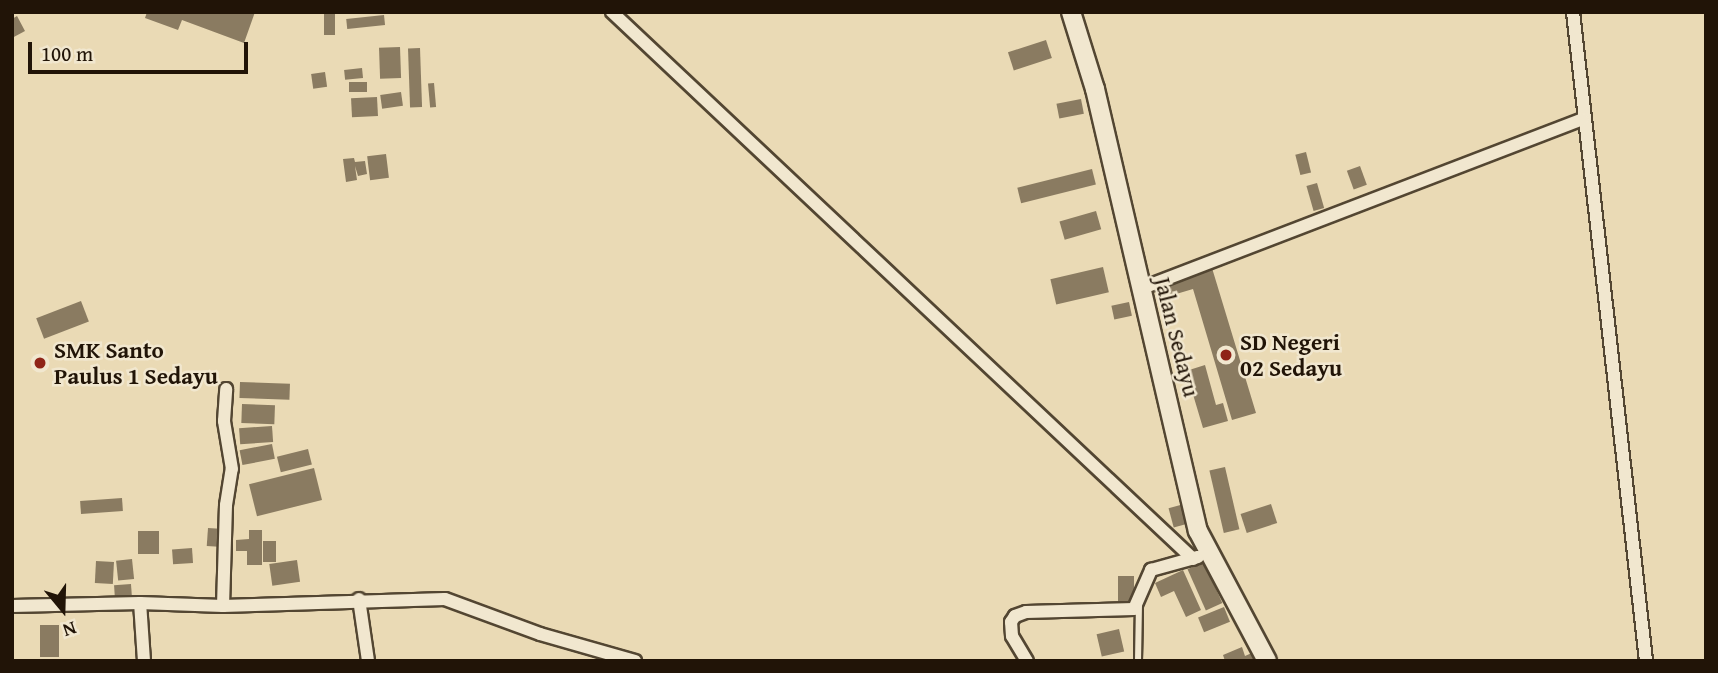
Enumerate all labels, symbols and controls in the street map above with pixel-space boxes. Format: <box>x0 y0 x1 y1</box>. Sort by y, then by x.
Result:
scale bar <box>32 28 252 72</box>
text: 100 m <box>41 38 93 69</box>
street label: Jalan Sedayu <box>1149 274 1205 400</box>
place label: SD Negeri 02 Sedayu <box>1240 328 1342 382</box>
place label: SMK Santo Paulus 1 Sedayu <box>54 336 218 390</box>
marker: SD Negeri 02 Sedayu <box>1218 347 1234 363</box>
marker: SMK Santo Paulus 1 Sedayu <box>32 355 48 371</box>
north arrow <box>28 575 98 645</box>
text: N <box>59 615 80 645</box>

